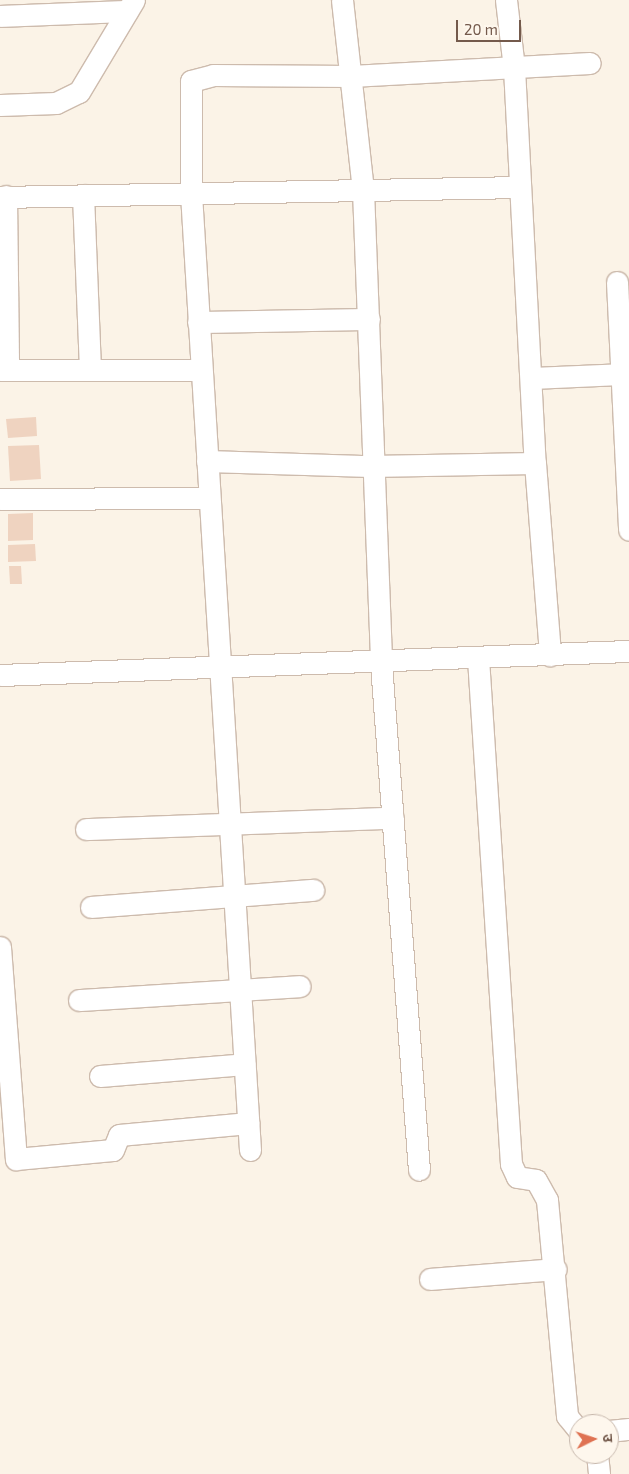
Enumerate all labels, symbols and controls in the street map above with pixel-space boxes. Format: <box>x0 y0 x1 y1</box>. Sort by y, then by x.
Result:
scale bar <box>459 10 524 42</box>
text: 20 m <box>464 20 498 38</box>
north arrow <box>569 1414 619 1464</box>
text: उ <box>600 1433 617 1443</box>

